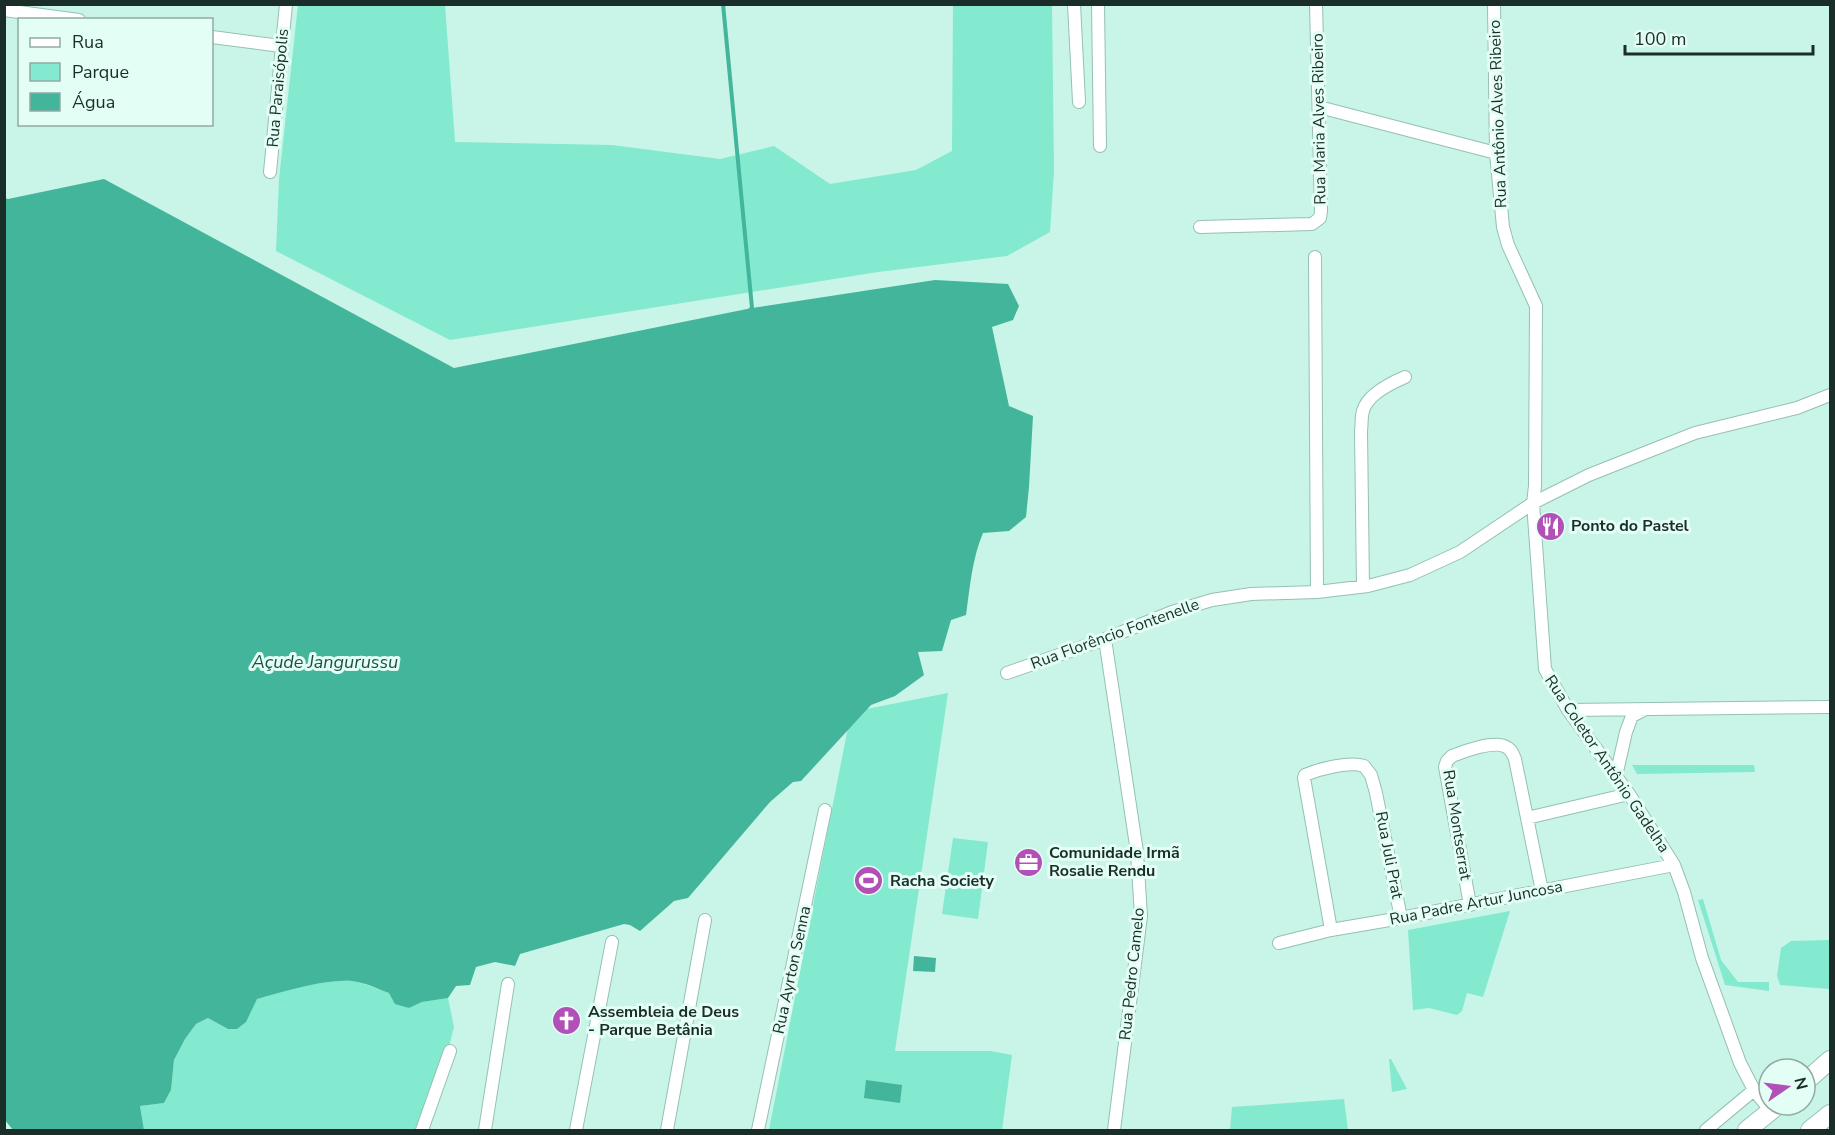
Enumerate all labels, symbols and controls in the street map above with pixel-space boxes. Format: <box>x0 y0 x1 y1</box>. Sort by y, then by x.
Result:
legend <box>18 18 213 126</box>
scale bar <box>1625 18 1812 56</box>
street label: Rua Antônio Alves Ribeiro <box>1484 19 1512 209</box>
text: 100 m <box>1634 27 1686 51</box>
street label: Rua Paraisópolis <box>262 28 294 148</box>
text: Rua <box>72 30 104 54</box>
street label: Rua Maria Alves Ribeiro <box>1307 33 1331 205</box>
text: Parque <box>72 60 129 84</box>
text: Água <box>72 90 115 114</box>
restaurant icon: Ponto do Pastel <box>1534 510 1566 542</box>
place label: Ponto do Pastel <box>1571 515 1689 537</box>
street label: Rua Florêncio Fontenelle <box>1028 593 1202 675</box>
water label: Açude Jangurussu <box>251 650 398 674</box>
street label: Rua Coletor Antônio Gadelha <box>1539 671 1675 857</box>
street label: Rua Montserrat <box>1437 768 1477 882</box>
street label: Rua Juli Prat <box>1370 809 1408 901</box>
place label: Comunidade Irmã Rosalie Rendu <box>1049 842 1180 882</box>
office icon: Comunidade Irmã Rosalie Rendu <box>1012 846 1044 878</box>
sports icon: Racha Society <box>853 865 885 897</box>
place label: Racha Society <box>890 870 994 892</box>
street label: Rua Padre Artur Juncosa <box>1388 875 1564 931</box>
street label: Rua Ayrton Senna <box>768 904 816 1036</box>
street label: Rua Pedro Camelo <box>1114 906 1150 1041</box>
place label: Assembleia de Deus - Parque Betânia <box>588 1001 739 1041</box>
church icon: Assembleia de Deus - Parque Betânia <box>551 1005 583 1037</box>
north arrow <box>1757 1057 1817 1117</box>
text: N <box>1788 1075 1813 1092</box>

